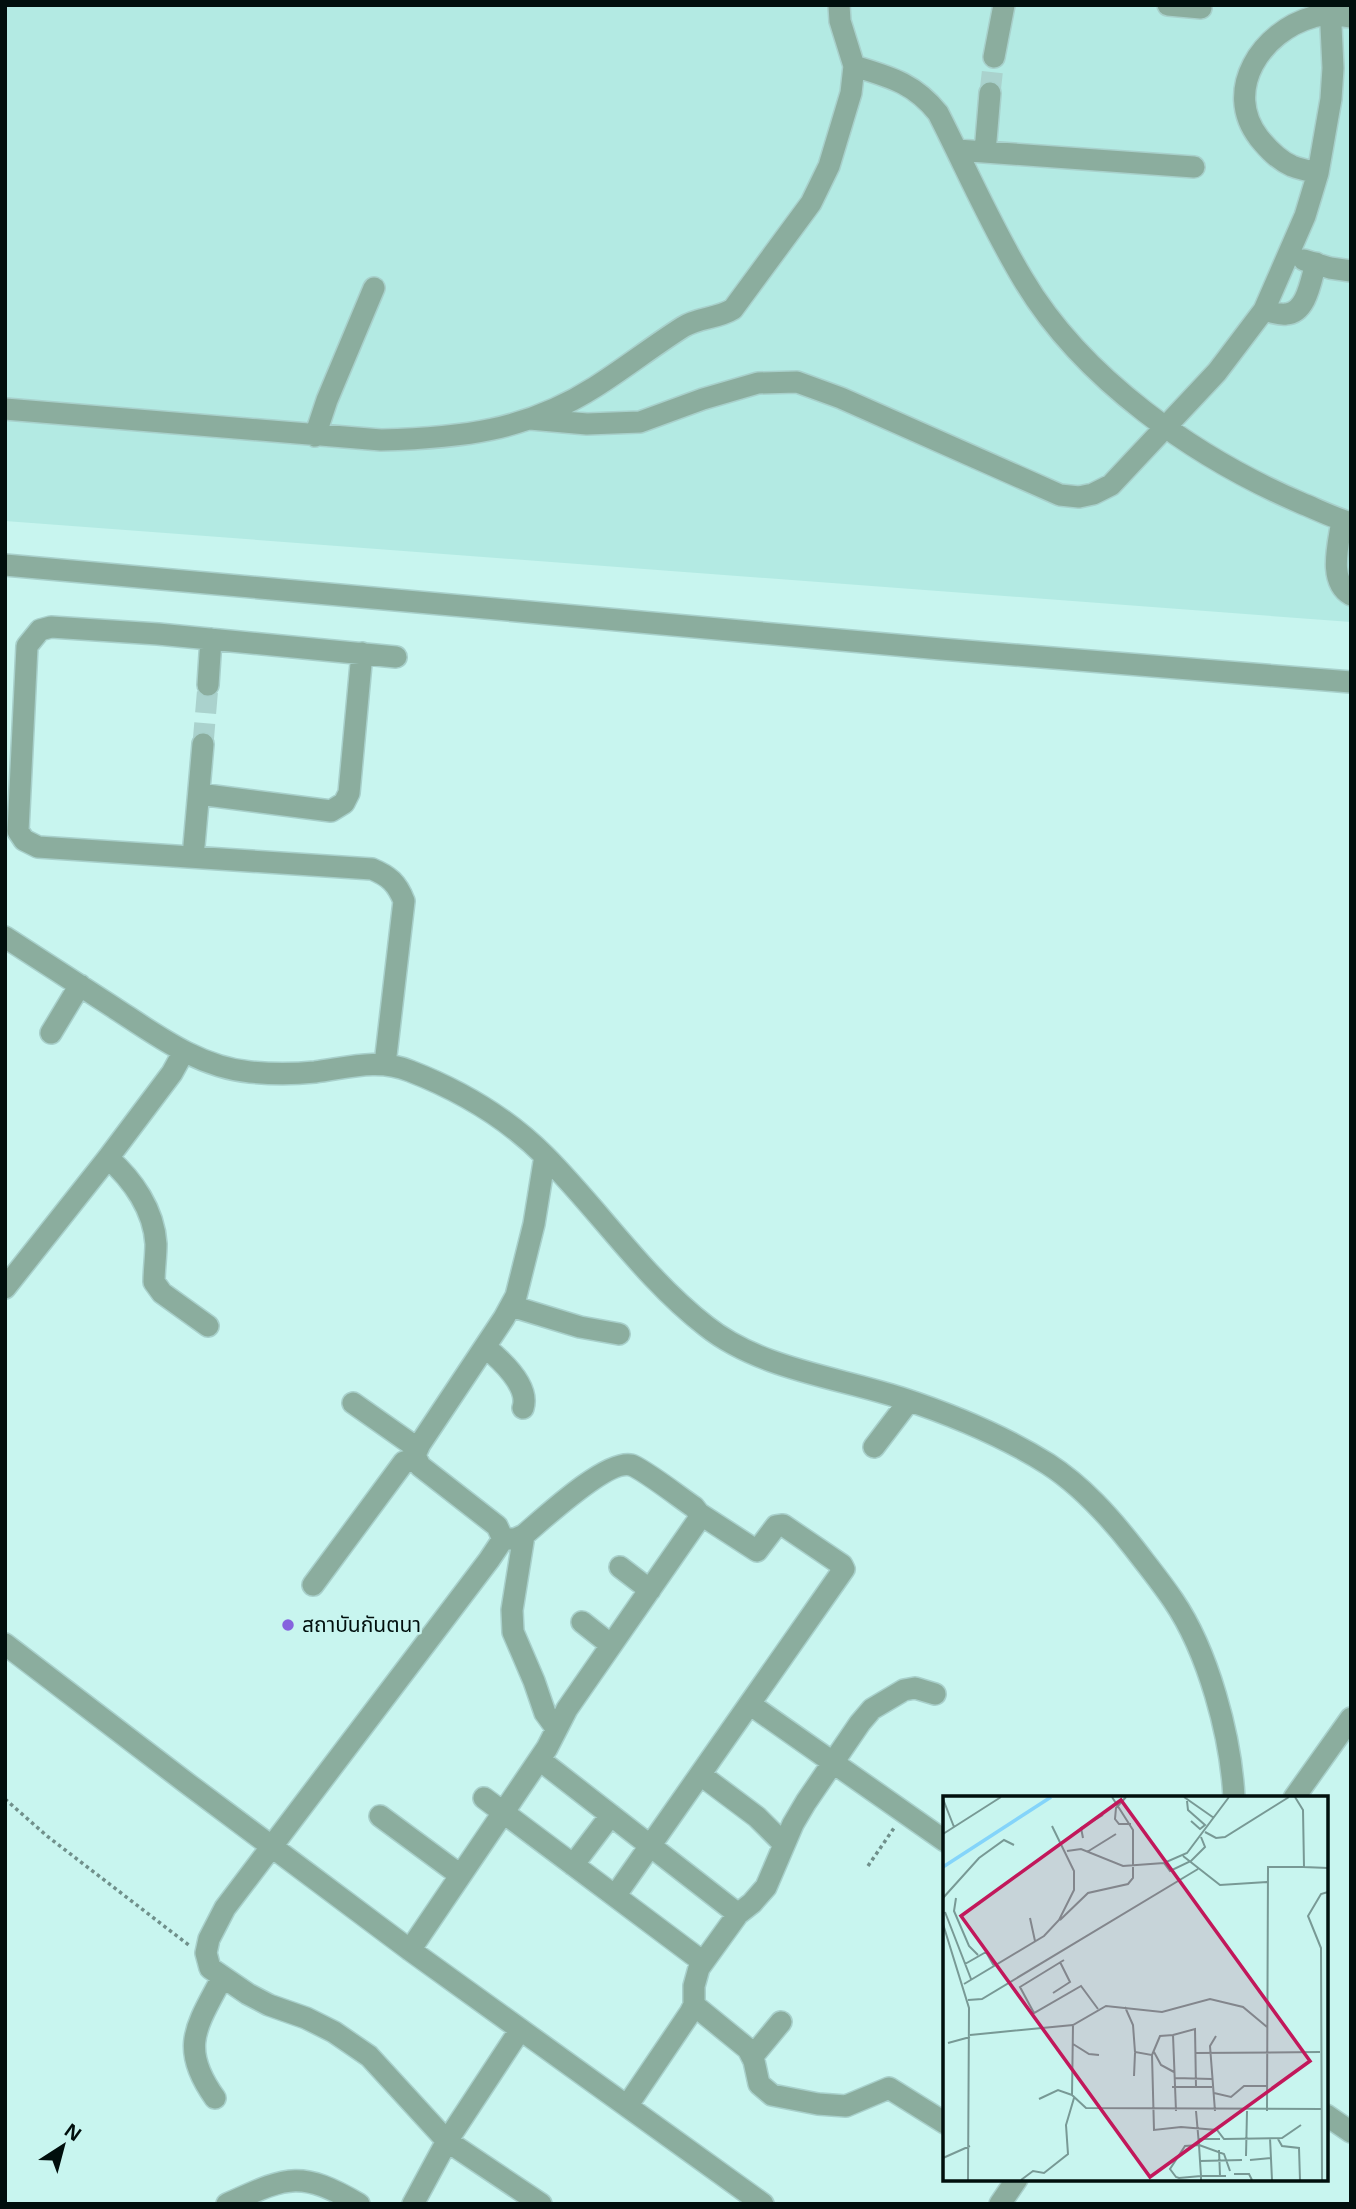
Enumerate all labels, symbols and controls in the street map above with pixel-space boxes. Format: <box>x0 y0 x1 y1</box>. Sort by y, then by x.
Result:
place label: สถาบันกันตนา <box>302 1610 421 1638</box>
marker: สถาบันกันตนา <box>280 1617 296 1633</box>
inset map <box>943 1796 1328 2181</box>
north arrow <box>28 2111 98 2181</box>
text: N <box>59 2117 87 2147</box>

